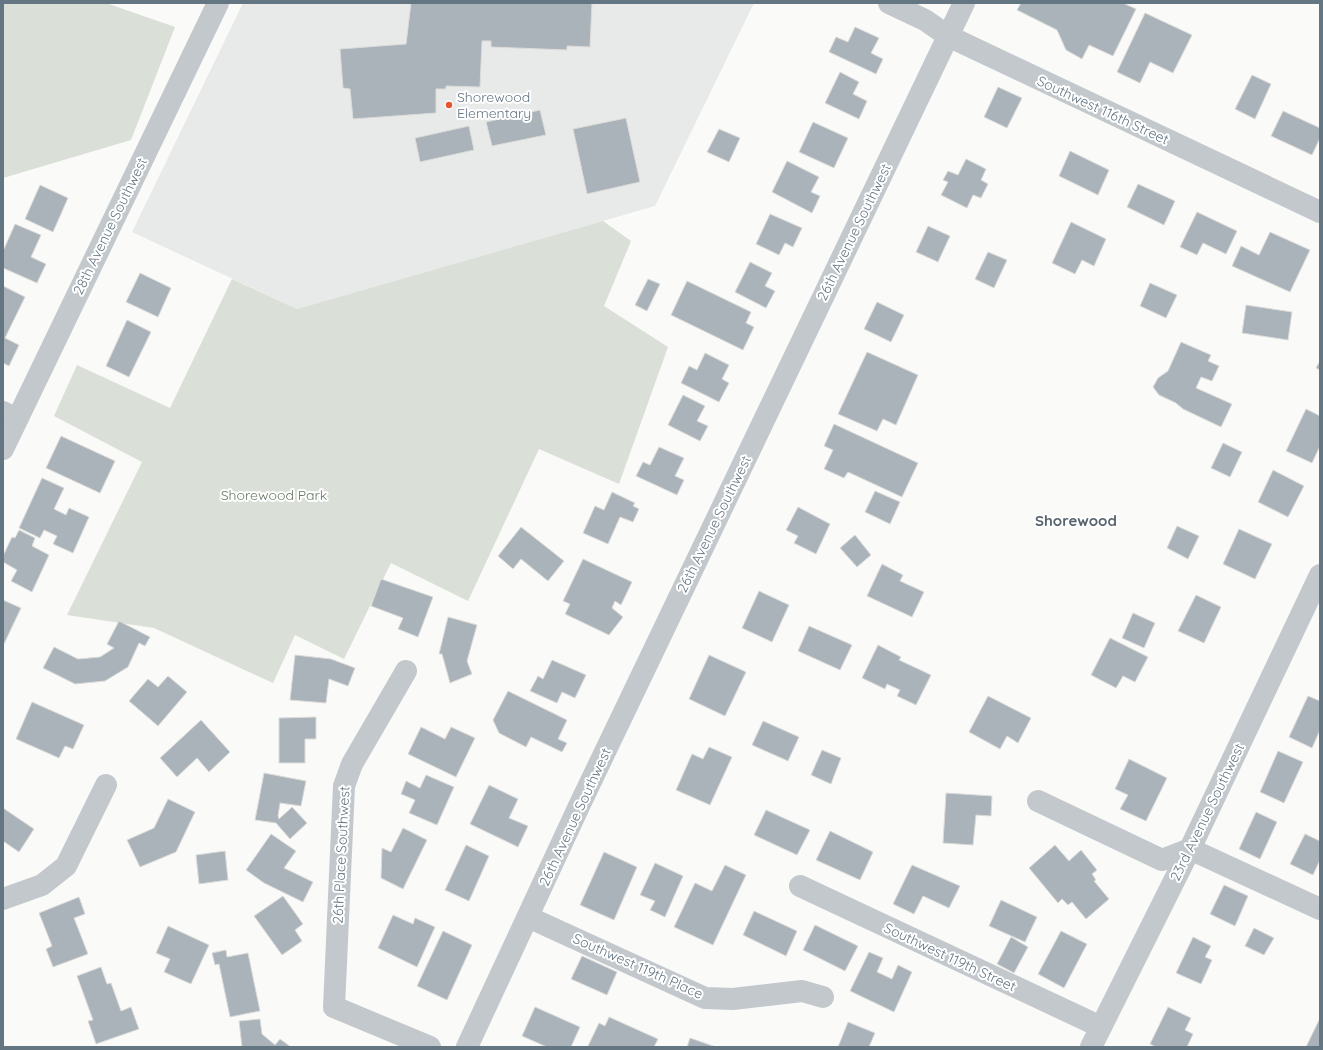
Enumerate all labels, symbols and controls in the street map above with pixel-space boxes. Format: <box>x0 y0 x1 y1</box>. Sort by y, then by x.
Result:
street label: Southwest 116th Street <box>1034 72 1172 149</box>
place label: Shorewood Elementary <box>457 88 531 122</box>
marker: Shorewood Elementary <box>444 100 454 110</box>
street label: 28th Avenue Southwest <box>69 154 151 297</box>
street label: 26th Avenue Southwest <box>813 160 895 303</box>
street label: 26th Avenue Southwest <box>673 452 755 595</box>
park label: Shorewood Park <box>221 486 327 504</box>
district label: Shorewood <box>1035 511 1117 530</box>
street label: 23rd Avenue Southwest <box>1166 740 1248 884</box>
street label: 26th Avenue Southwest <box>535 745 615 889</box>
street label: 26th Place Southwest <box>328 786 354 924</box>
street label: Southwest 119th Street <box>881 919 1019 996</box>
street label: Southwest 119th Place <box>570 929 706 1003</box>

